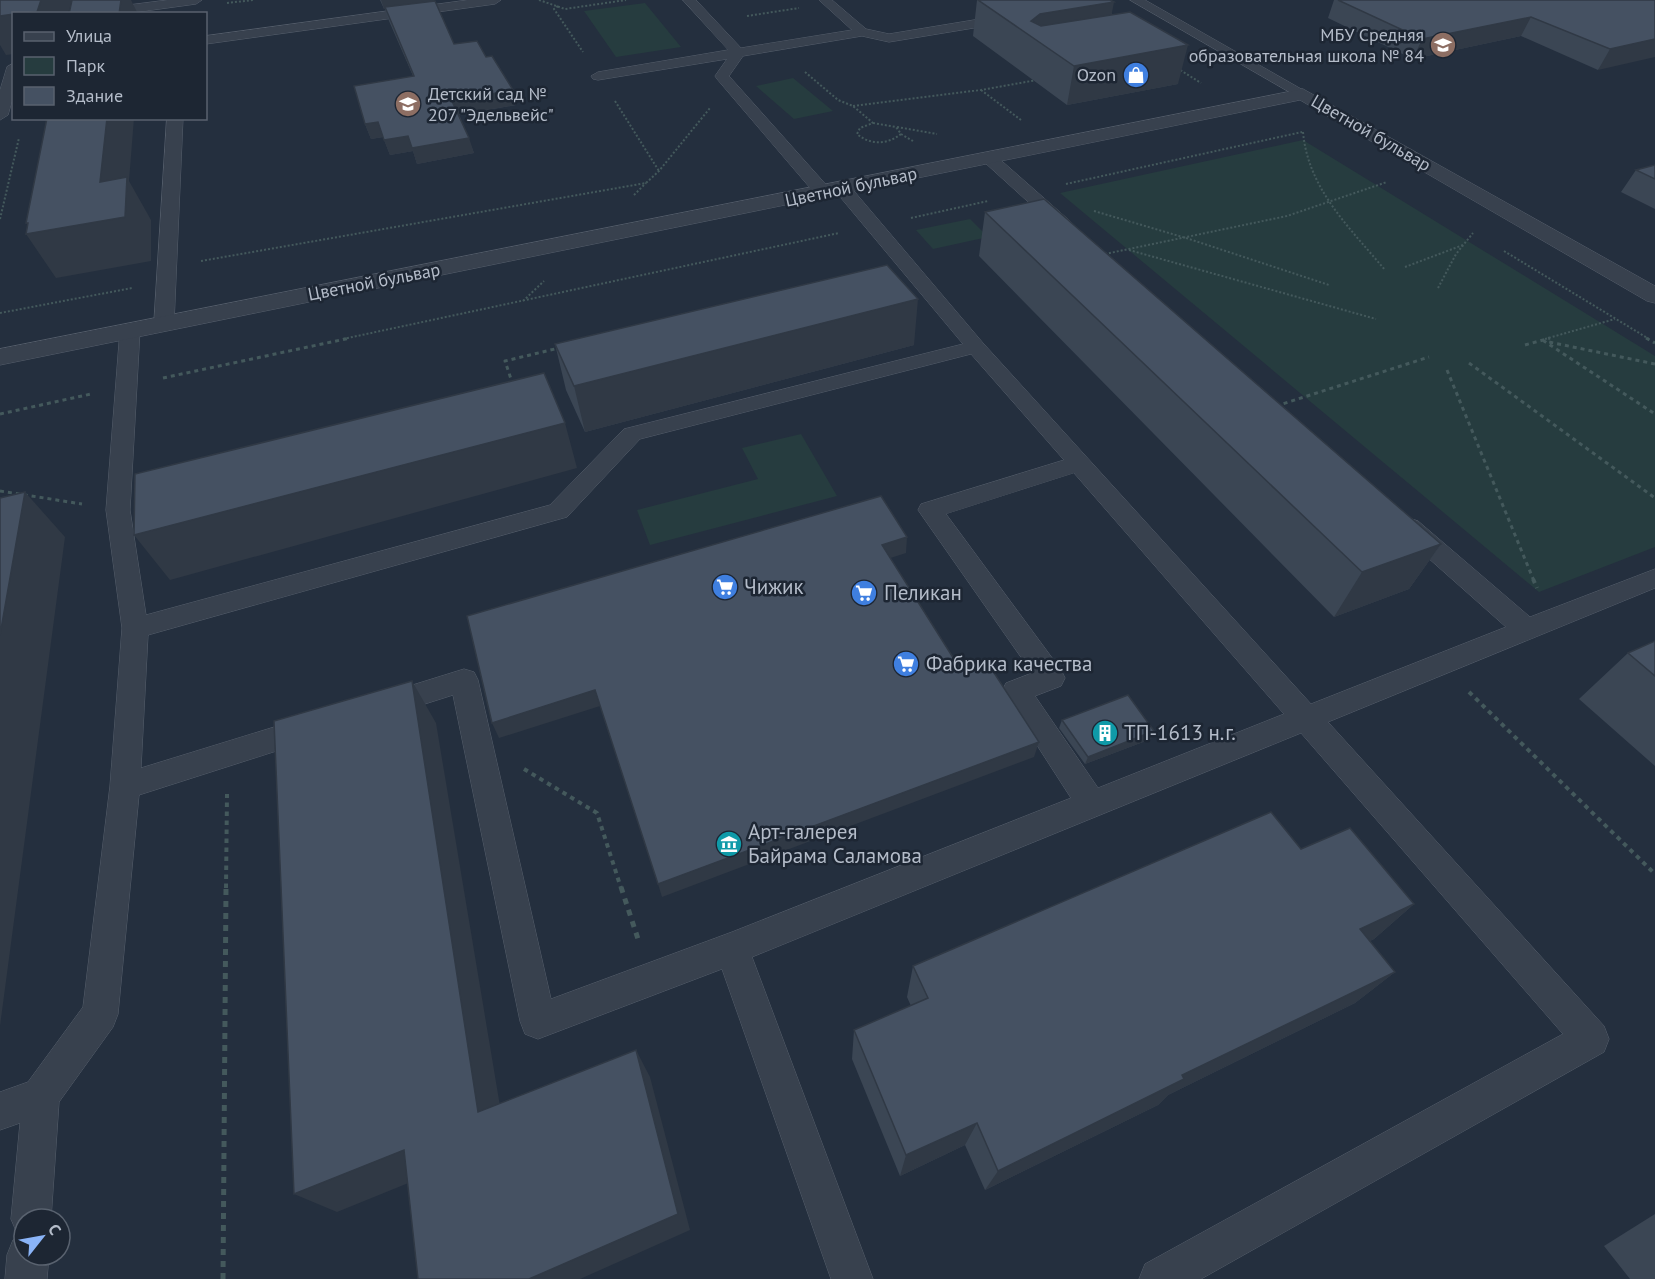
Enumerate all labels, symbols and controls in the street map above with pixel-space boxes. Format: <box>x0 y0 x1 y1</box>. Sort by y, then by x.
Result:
legend <box>12 12 207 120</box>
place label: МБУ Средняя образовательная школа № 84 <box>1189 23 1424 67</box>
text: Улица <box>66 24 112 47</box>
school or university icon: МБУ Средняя образовательная школа № 84 <box>1428 30 1458 60</box>
text: Парк <box>66 54 106 77</box>
shop icon: Ozon <box>1121 60 1151 90</box>
place label: Ozon <box>1077 63 1116 86</box>
place label: Детский сад № 207 "Эдельвейс" <box>428 82 554 126</box>
text: Здание <box>66 84 123 107</box>
school or university icon: Детский сад № 207 "Эдельвейс" <box>393 89 423 119</box>
street label: Цветной бульвар <box>1307 89 1435 176</box>
street label: Цветной бульвар <box>783 161 919 212</box>
street label: Цветной бульвар <box>306 257 442 306</box>
supermarket icon: Чижик <box>710 572 740 602</box>
place label: Чижик <box>744 573 804 600</box>
supermarket icon: Пеликан <box>849 578 879 608</box>
place label: Пеликан <box>884 579 962 606</box>
supermarket icon: Фабрика качества <box>891 649 921 679</box>
place label: Фабрика качества <box>926 650 1093 677</box>
building icon: ТП-1613 н.г. <box>1090 718 1120 748</box>
place label: ТП-1613 н.г. <box>1124 719 1236 746</box>
place label: Арт-галерея Байрама Саламова <box>748 818 922 869</box>
museum icon: Арт-галерея Байрама Саламова <box>714 829 744 859</box>
north arrow <box>12 1207 72 1267</box>
text: С <box>44 1220 66 1238</box>

